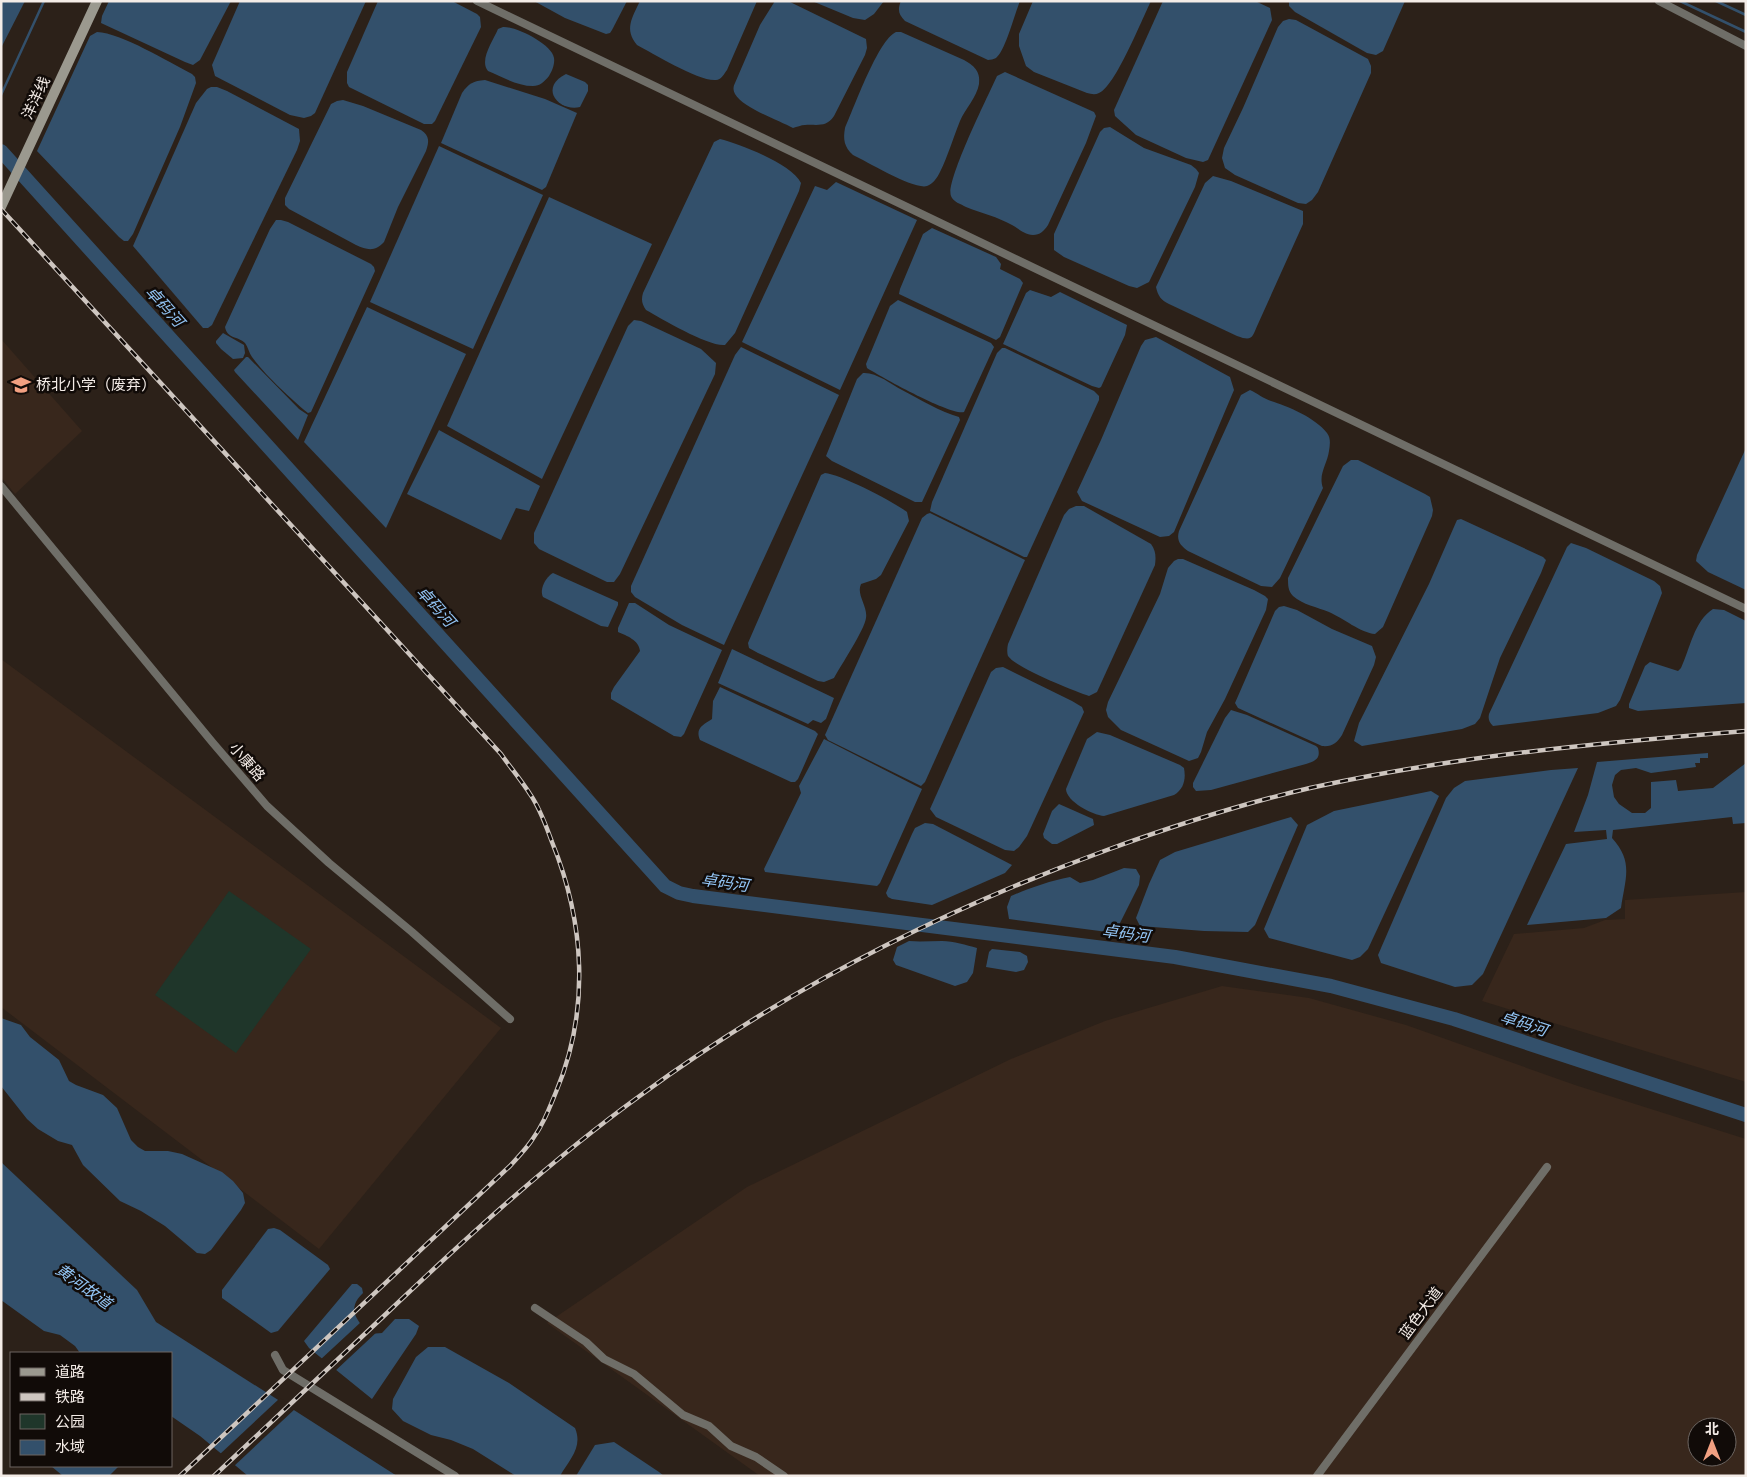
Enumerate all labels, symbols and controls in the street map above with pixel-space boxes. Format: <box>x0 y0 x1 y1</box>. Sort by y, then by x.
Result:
street label: 洋洋线 <box>18 74 54 122</box>
water label: 卓码河 <box>142 282 190 333</box>
school or university icon: 桥北小学（废弃） <box>10 374 32 396</box>
place label: 桥北小学（废弃） <box>36 376 156 394</box>
water label: 卓码河 <box>413 582 461 633</box>
street label: 小康路 <box>225 739 269 785</box>
water label: 卓码河 <box>700 870 753 896</box>
water label: 卓码河 <box>1101 921 1154 946</box>
water label: 卓码河 <box>1498 1007 1552 1041</box>
water label: 黄河故道 <box>52 1260 117 1314</box>
street label: 蓝色大道 <box>1396 1284 1446 1342</box>
legend <box>10 1352 172 1467</box>
text: 道路 <box>55 1363 85 1381</box>
text: 铁路 <box>55 1388 85 1406</box>
text: 公园 <box>55 1413 85 1431</box>
north arrow <box>1687 1417 1737 1467</box>
text: 北 <box>1705 1421 1719 1437</box>
text: 水域 <box>55 1438 85 1456</box>

